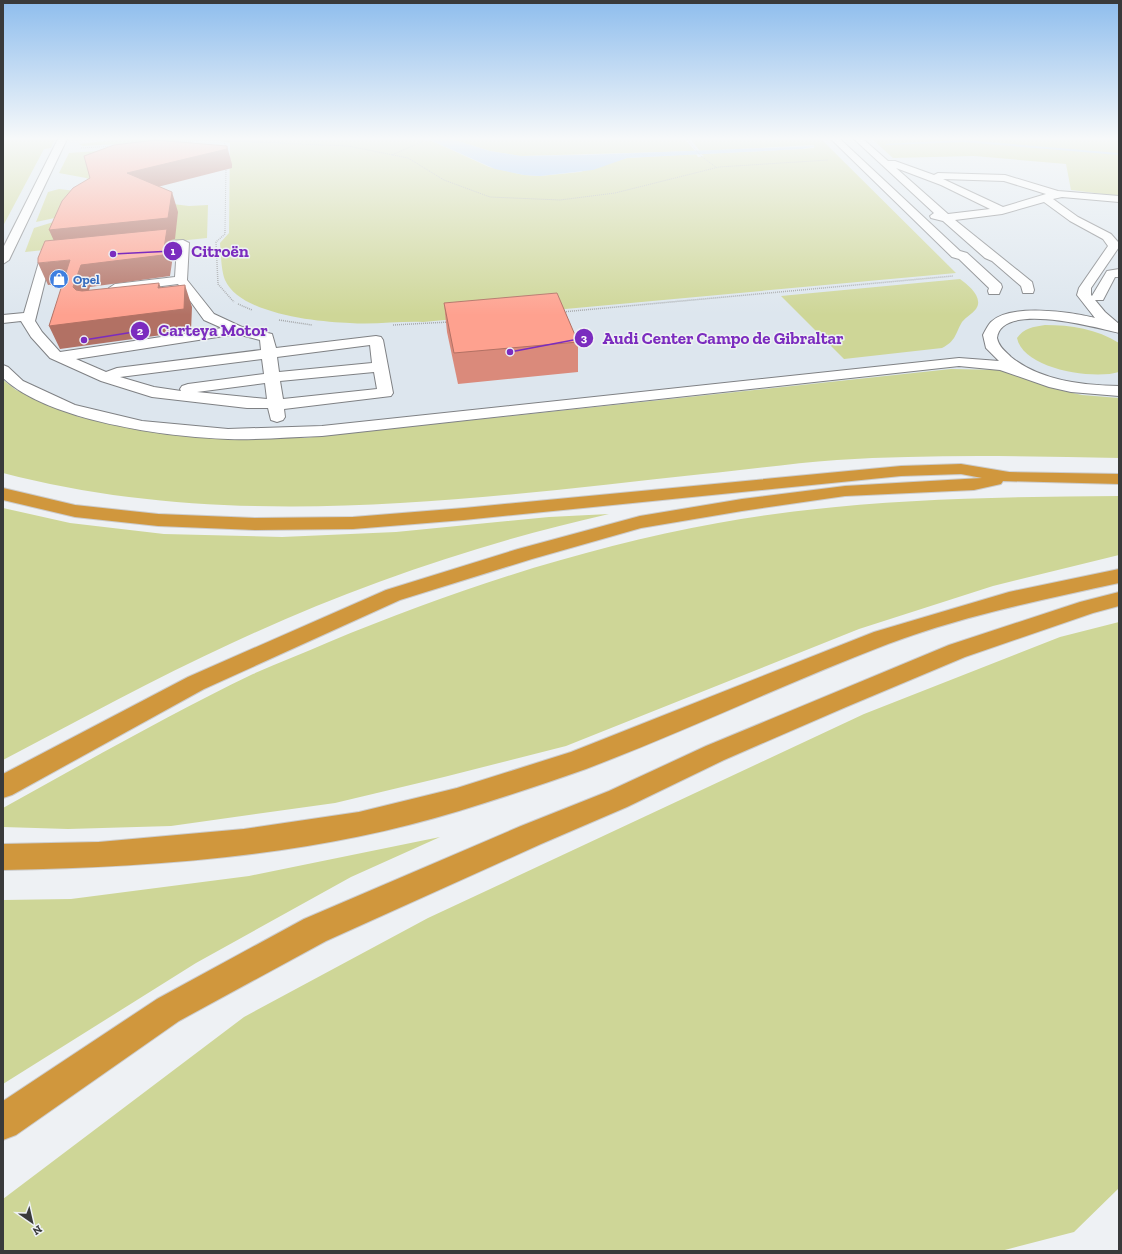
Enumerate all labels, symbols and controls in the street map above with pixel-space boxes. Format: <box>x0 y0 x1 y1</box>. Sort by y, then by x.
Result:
callout: Citroën <box>163 236 257 265</box>
text: Citroën <box>191 241 249 261</box>
text: 1 <box>171 244 176 258</box>
shop icon: Opel <box>48 268 70 290</box>
place label: Opel <box>73 272 100 287</box>
callout: Carteya Motor <box>130 316 276 345</box>
text: Carteya Motor <box>158 320 268 340</box>
callout: Audi Center Campo de Gibraltar <box>574 323 851 352</box>
text: 2 <box>137 324 144 338</box>
text: Audi Center Campo de Gibraltar <box>602 328 844 348</box>
text: 3 <box>581 331 588 345</box>
north arrow <box>12 1202 52 1242</box>
text: N <box>30 1222 44 1238</box>

